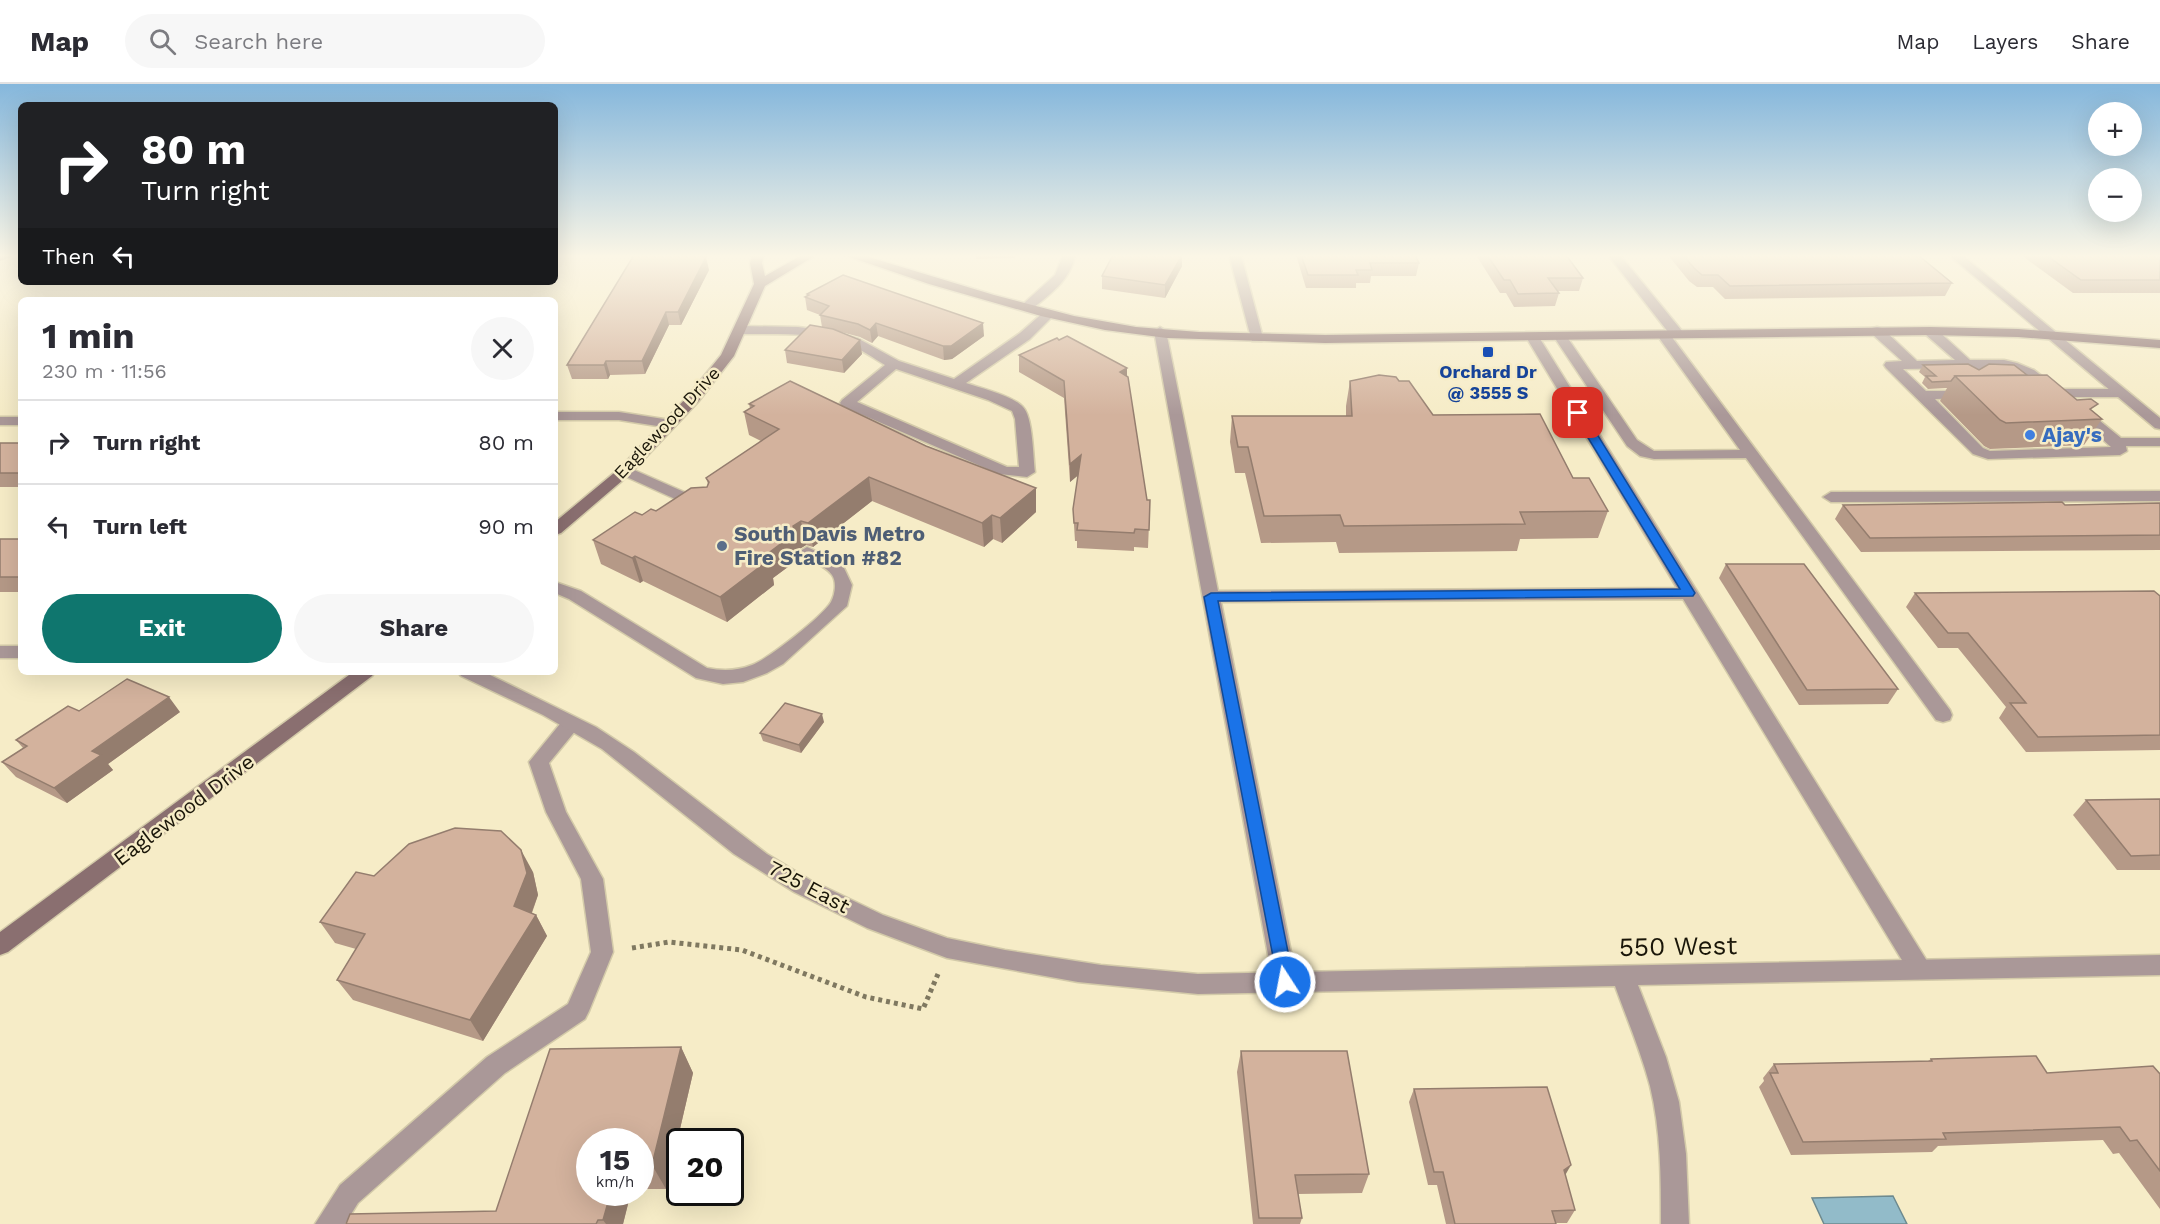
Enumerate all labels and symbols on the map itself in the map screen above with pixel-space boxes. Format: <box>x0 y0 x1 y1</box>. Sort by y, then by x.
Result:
marker: Orchard Dr @ 3555 S <box>1481 345 1495 359</box>
place label: Orchard Dr @ 3555 S <box>1439 361 1537 403</box>
street label: Eaglewood Drive <box>609 362 724 483</box>
pin <box>1552 387 1603 438</box>
place label: Ajay's <box>2042 422 2102 447</box>
marker: Ajay's <box>2023 428 2037 442</box>
place label: South Davis Metro Fire Station #82 <box>734 521 925 570</box>
marker: South Davis Metro Fire Station #82 <box>715 539 729 553</box>
street label: Eaglewood Drive <box>108 749 259 871</box>
street label: 725 East <box>764 855 854 918</box>
street label: 550 West <box>1619 930 1738 962</box>
position arrow <box>1253 950 1317 1014</box>
speed limit sign: 20 <box>666 1128 744 1206</box>

